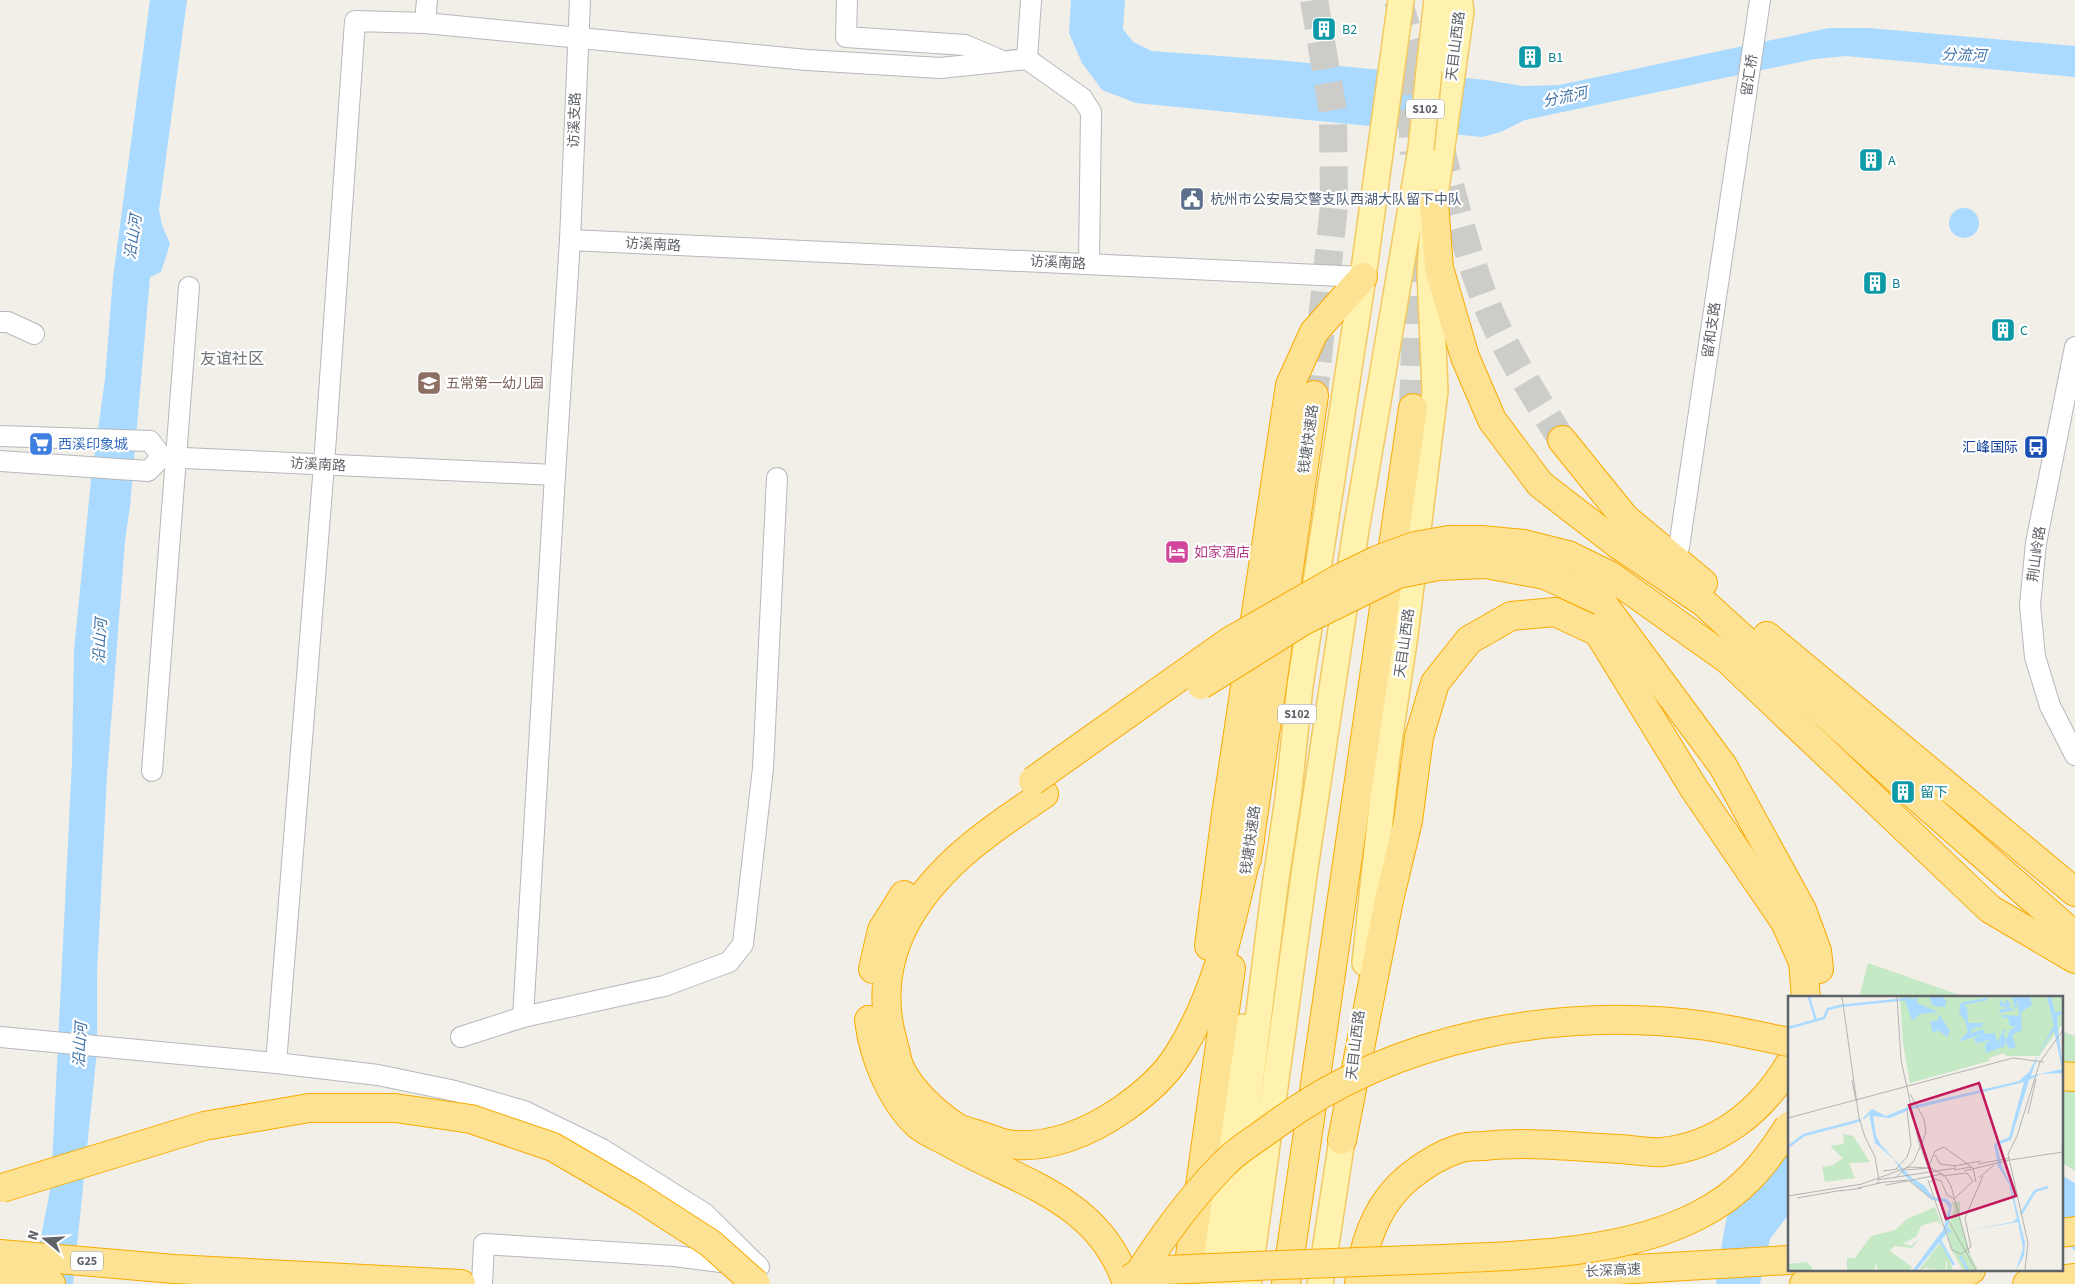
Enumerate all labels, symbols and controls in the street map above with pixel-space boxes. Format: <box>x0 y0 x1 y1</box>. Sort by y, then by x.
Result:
street label: 天目山西路 <box>1442 10 1470 82</box>
building icon: B2 <box>1311 16 1337 42</box>
place label: B2 <box>1342 20 1357 40</box>
building icon: B1 <box>1517 44 1543 70</box>
water label: 分流河 <box>1941 44 1990 67</box>
place label: B1 <box>1548 48 1563 68</box>
street label: 留汇桥 <box>1737 53 1763 97</box>
water label: 分流河 <box>1541 82 1592 112</box>
street label: 访溪支路 <box>564 92 586 148</box>
road number: S102 <box>1406 100 1444 118</box>
building icon: A <box>1858 147 1884 173</box>
place label: A <box>1888 151 1896 171</box>
public building icon: 杭州市公安局交警支队西湖大队留下中队 <box>1179 186 1205 212</box>
place label: 杭州市公安局交警支队西湖大队留下中队 <box>1210 190 1462 210</box>
water label: 沿山河 <box>120 210 147 261</box>
street label: 访溪南路 <box>624 234 681 256</box>
street label: 访溪南路 <box>1029 252 1086 274</box>
building icon: B <box>1862 270 1888 296</box>
place label: B <box>1892 274 1900 294</box>
street label: 留和支路 <box>1698 301 1726 359</box>
building icon: C <box>1990 317 2016 343</box>
place label: C <box>2020 321 2028 341</box>
district label: 友谊社区 <box>200 348 264 370</box>
school or university icon: 五常第一幼儿园 <box>416 370 442 396</box>
place label: 五常第一幼儿园 <box>446 374 544 394</box>
street label: 钱塘快速路 <box>1294 403 1324 475</box>
supermarket icon: 西溪印象城 <box>28 431 54 457</box>
bus stop icon: 汇峰国际 <box>2023 434 2049 460</box>
place label: 西溪印象城 <box>58 435 128 455</box>
place label: 汇峰国际 <box>1962 438 2018 458</box>
street label: 访溪南路 <box>289 454 346 476</box>
street label: 荆山岭路 <box>2023 525 2051 583</box>
hotel icon: 如家酒店 <box>1164 539 1190 565</box>
place label: 如家酒店 <box>1194 543 1250 563</box>
street label: 天目山西路 <box>1390 607 1420 679</box>
water label: 沿山河 <box>89 615 112 664</box>
road number: S102 <box>1278 704 1316 724</box>
building icon: 留下 <box>1890 779 1916 805</box>
place label: 留下 <box>1920 783 1948 803</box>
street label: 钱塘快速路 <box>1236 804 1266 876</box>
inset map <box>1788 996 2062 1272</box>
street label: 天目山西路 <box>1342 1009 1370 1081</box>
water label: 沿山河 <box>69 1019 92 1068</box>
north arrow <box>20 1214 70 1264</box>
text: N <box>23 1228 45 1243</box>
road number: G25 <box>71 1252 103 1270</box>
street label: 长深高速 <box>1585 1260 1642 1282</box>

